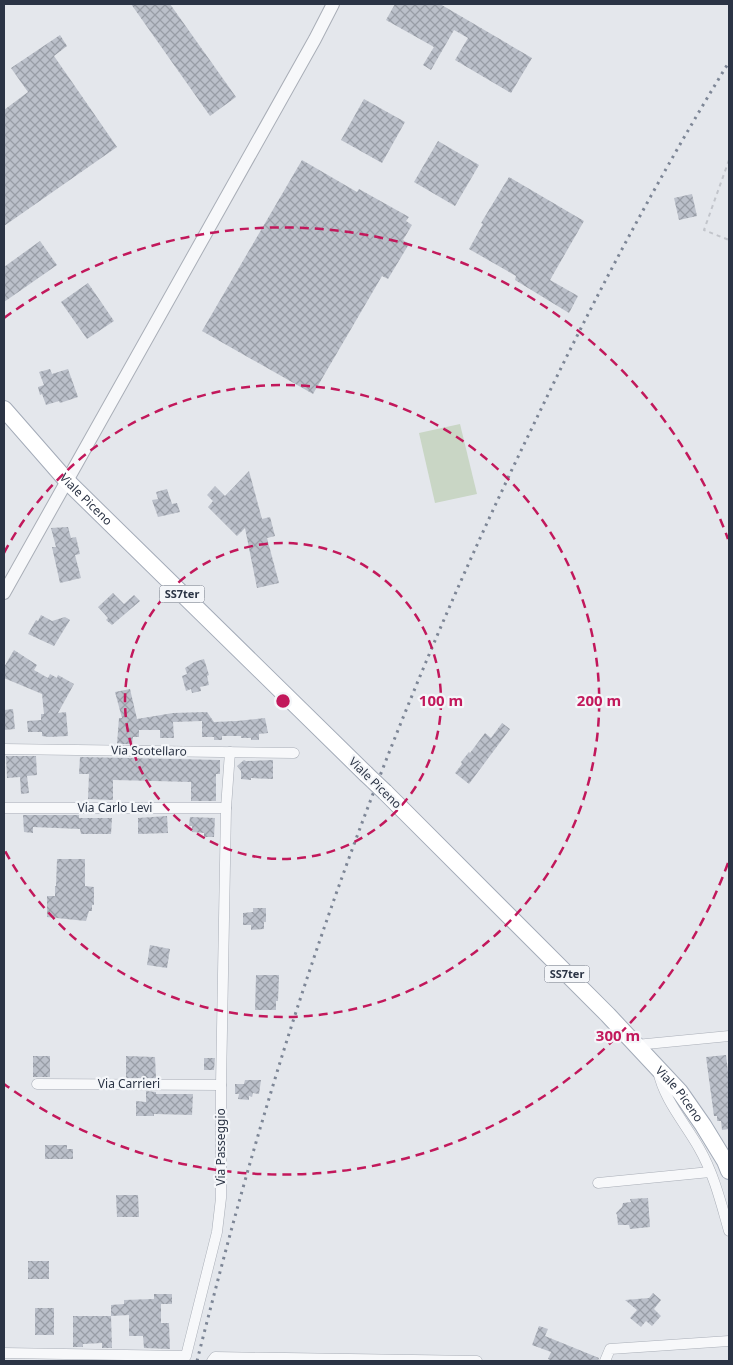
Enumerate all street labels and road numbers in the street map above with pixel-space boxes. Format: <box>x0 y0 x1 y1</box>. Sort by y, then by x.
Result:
street label: Viale Piceno <box>56 469 116 529</box>
road number: SS7ter <box>160 586 204 602</box>
street label: Via Scotellaro <box>111 741 187 760</box>
street label: Viale Piceno <box>345 753 406 812</box>
street label: Via Carlo Levi <box>78 799 152 816</box>
road number: SS7ter <box>544 966 590 982</box>
street label: Viale Piceno <box>652 1062 707 1125</box>
street label: Via Carrieri <box>98 1075 160 1092</box>
street label: Via Passeggio <box>212 1108 229 1186</box>

